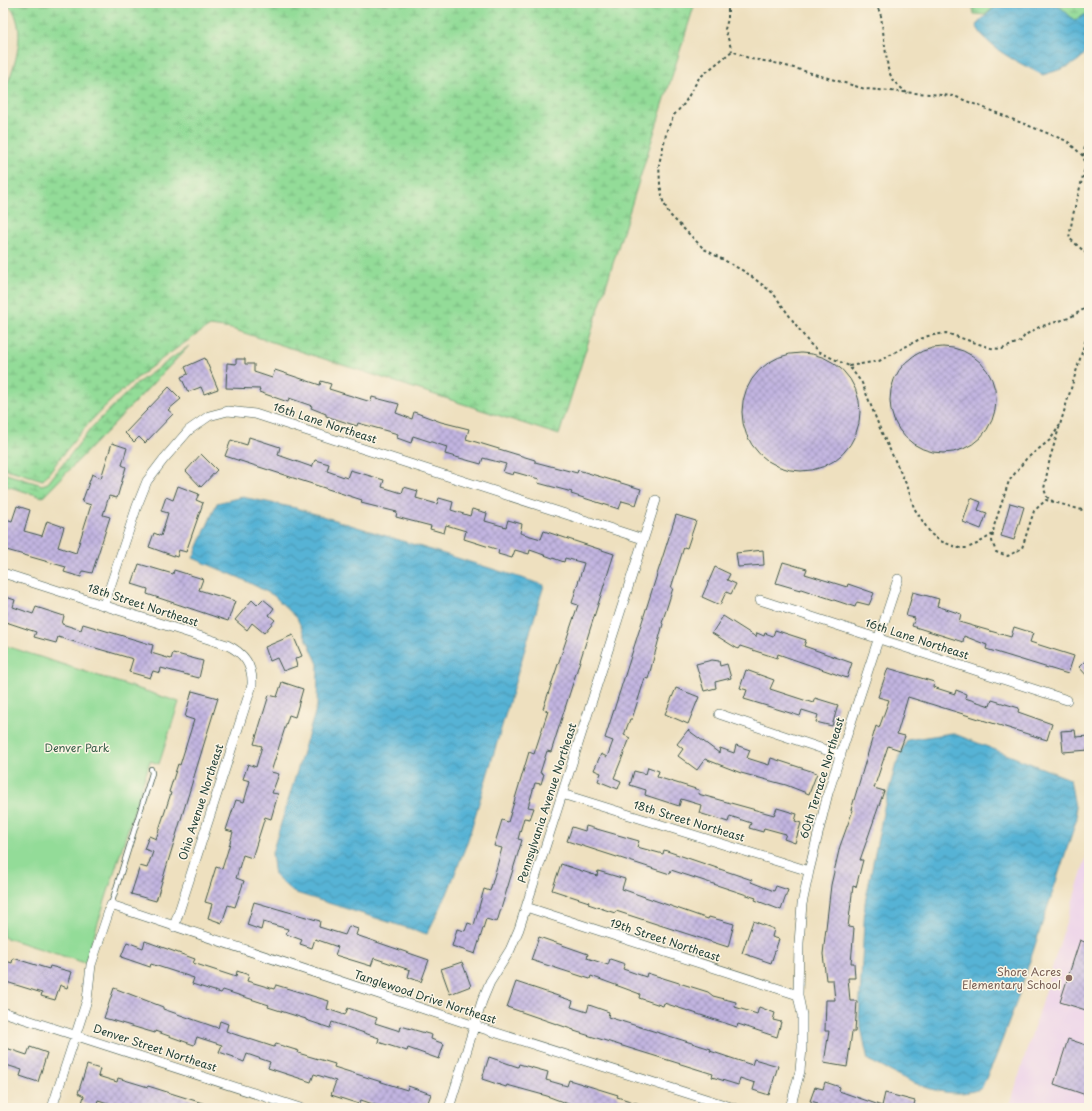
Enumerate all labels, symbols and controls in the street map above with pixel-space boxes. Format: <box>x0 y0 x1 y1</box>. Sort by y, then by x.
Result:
street label: 16th Lane Northeast <box>271 398 380 448</box>
street label: 18th Street Northeast <box>86 579 201 631</box>
street label: 16th Lane Northeast <box>863 614 972 664</box>
street label: 60th Terrace Northeast <box>795 714 848 841</box>
street label: Pennsylvania Avenue Northeast <box>513 720 581 885</box>
park label: Denver Park <box>45 739 110 756</box>
street label: Ohio Avenue Northeast <box>174 741 228 862</box>
street label: 18th Street Northeast <box>631 795 748 846</box>
street label: 19th Street Northeast <box>608 914 723 966</box>
place label: Shore Acres Elementary School <box>962 963 1061 993</box>
street label: Tanglewood Drive Northeast <box>352 965 499 1028</box>
marker: Shore Acres Elementary School <box>1064 973 1074 983</box>
street label: Denver Street Northeast <box>91 1020 220 1076</box>

